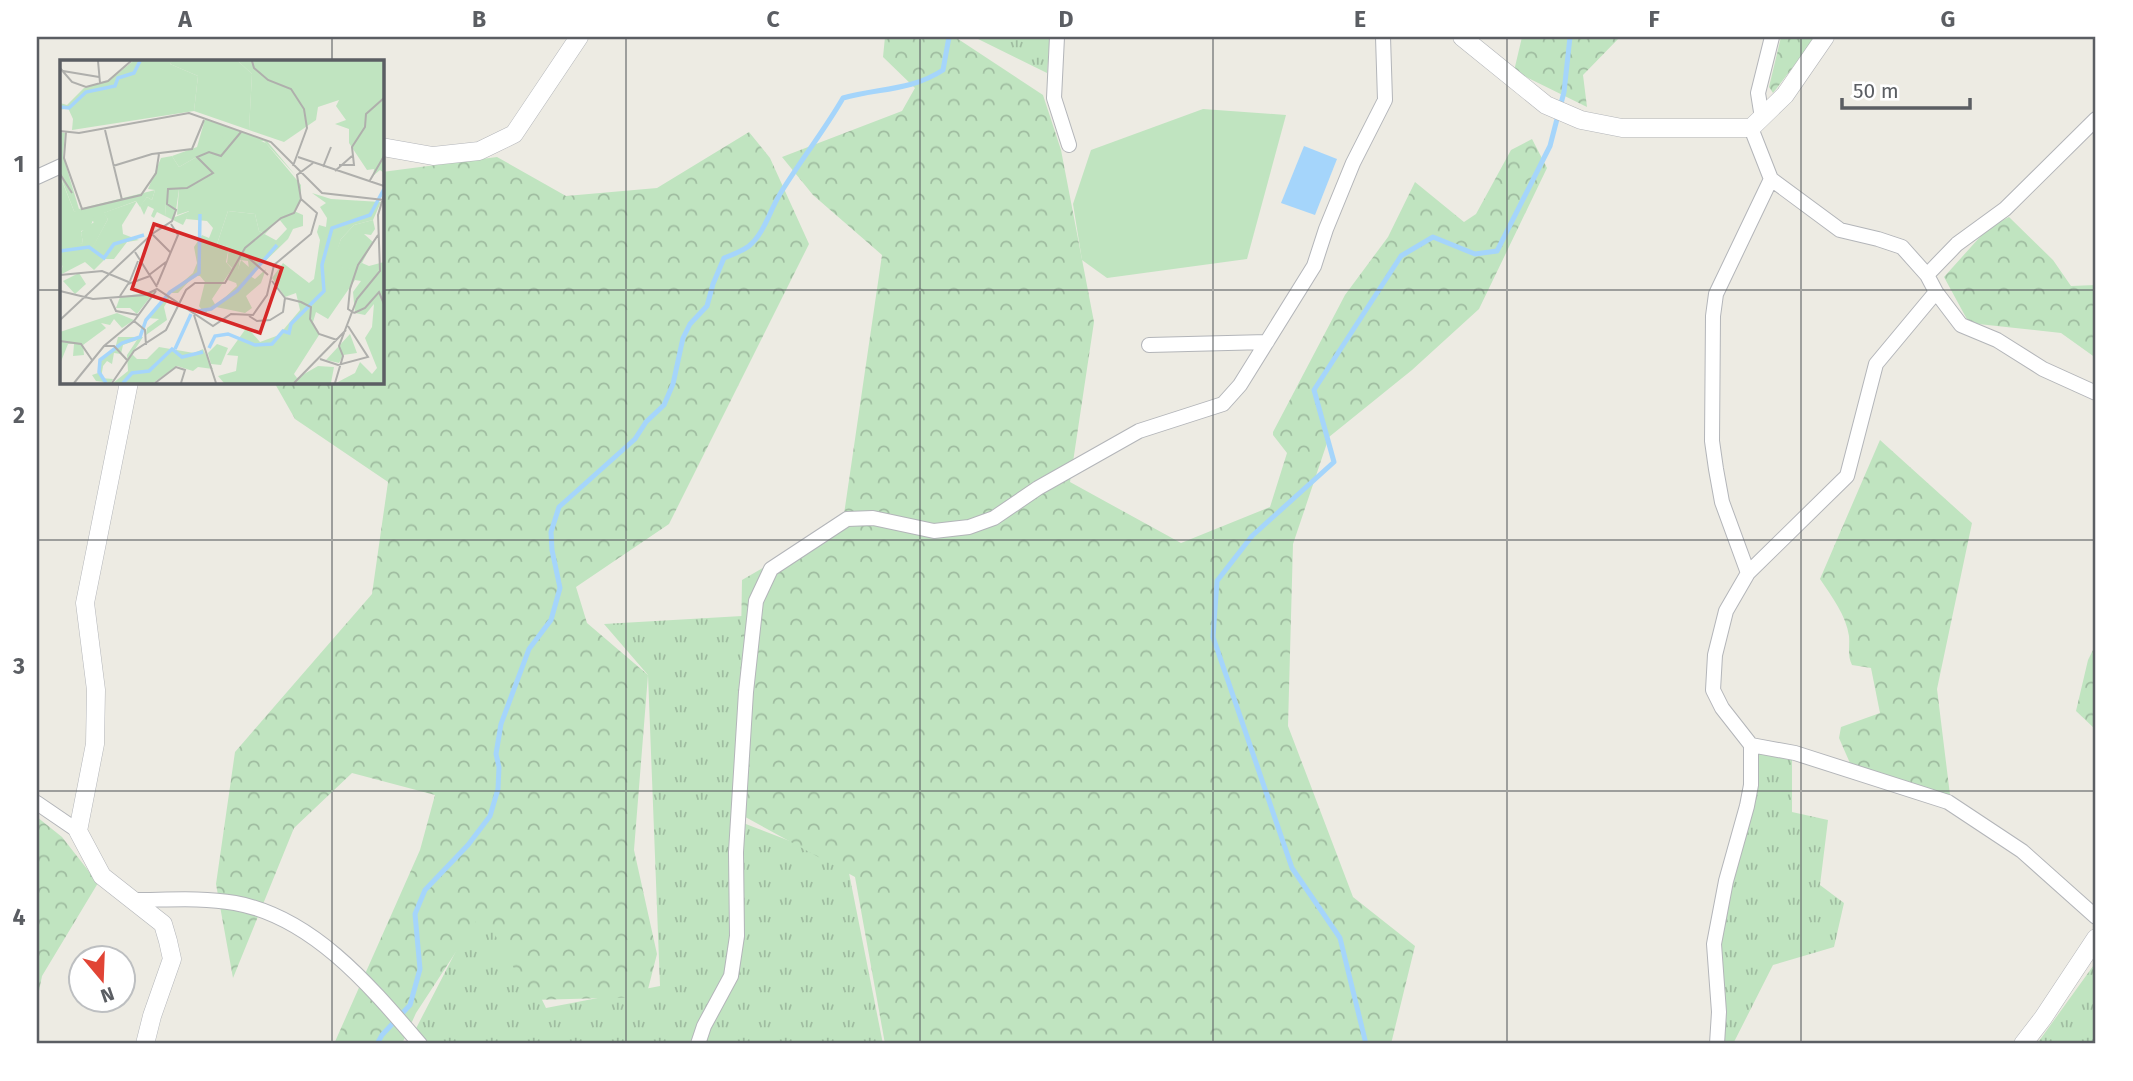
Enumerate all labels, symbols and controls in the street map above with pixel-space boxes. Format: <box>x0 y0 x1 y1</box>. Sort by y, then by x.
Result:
text: A <box>177 5 192 33</box>
text: B <box>472 5 486 33</box>
text: C <box>766 5 780 33</box>
text: D <box>1059 5 1074 33</box>
text: E <box>1354 5 1366 33</box>
text: F <box>1648 5 1660 33</box>
text: G <box>1941 5 1955 33</box>
inset map <box>60 60 383 383</box>
scale bar <box>1842 66 1970 110</box>
text: 50 m <box>1853 78 1899 104</box>
text: 1 <box>14 150 24 178</box>
text: 2 <box>13 401 25 429</box>
text: 3 <box>12 652 25 680</box>
text: 4 <box>13 903 26 931</box>
north arrow <box>66 944 136 1014</box>
text: N <box>98 982 117 1008</box>

